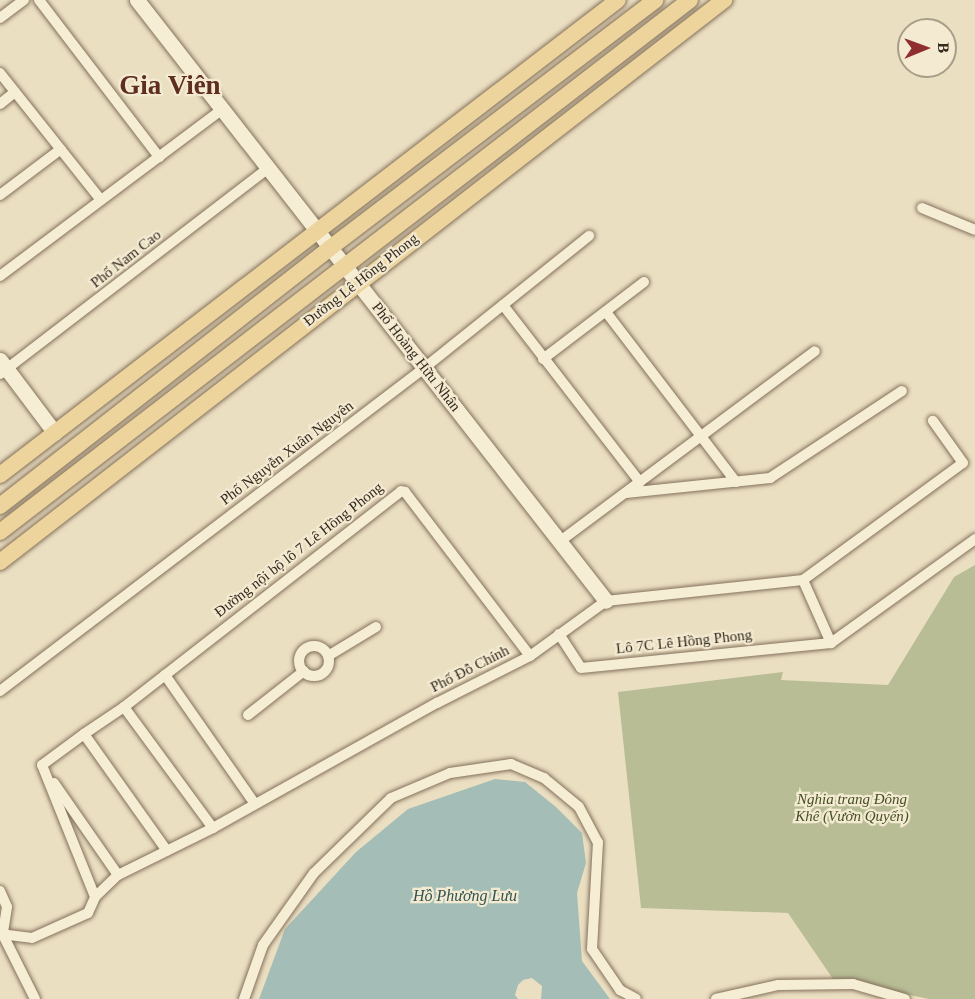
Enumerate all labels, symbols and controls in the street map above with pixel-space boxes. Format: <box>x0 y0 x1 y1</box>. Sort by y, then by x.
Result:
north arrow <box>897 18 957 78</box>
text: B <box>935 42 952 53</box>
district label: Gia Viên <box>119 70 221 102</box>
street label: Phố Nam Cao <box>87 226 165 292</box>
street label: Đường Lê Hồng Phong <box>300 230 422 330</box>
street label: Phố Hoàng Hữu Nhân <box>368 299 464 415</box>
street label: Phố Nguyễn Xuân Nguyên <box>217 397 357 509</box>
street label: Đường nội bộ lô 7 Lê Hồng Phong <box>211 479 387 621</box>
street label: Lô 7C Lê Hồng Phong <box>615 626 753 658</box>
street label: Phố Đỗ Chính <box>428 641 512 697</box>
park label: Nghia trang Đông Khê (Vườn Quyến) <box>795 790 909 825</box>
water label: Hồ Phương Lưu <box>413 886 517 906</box>

